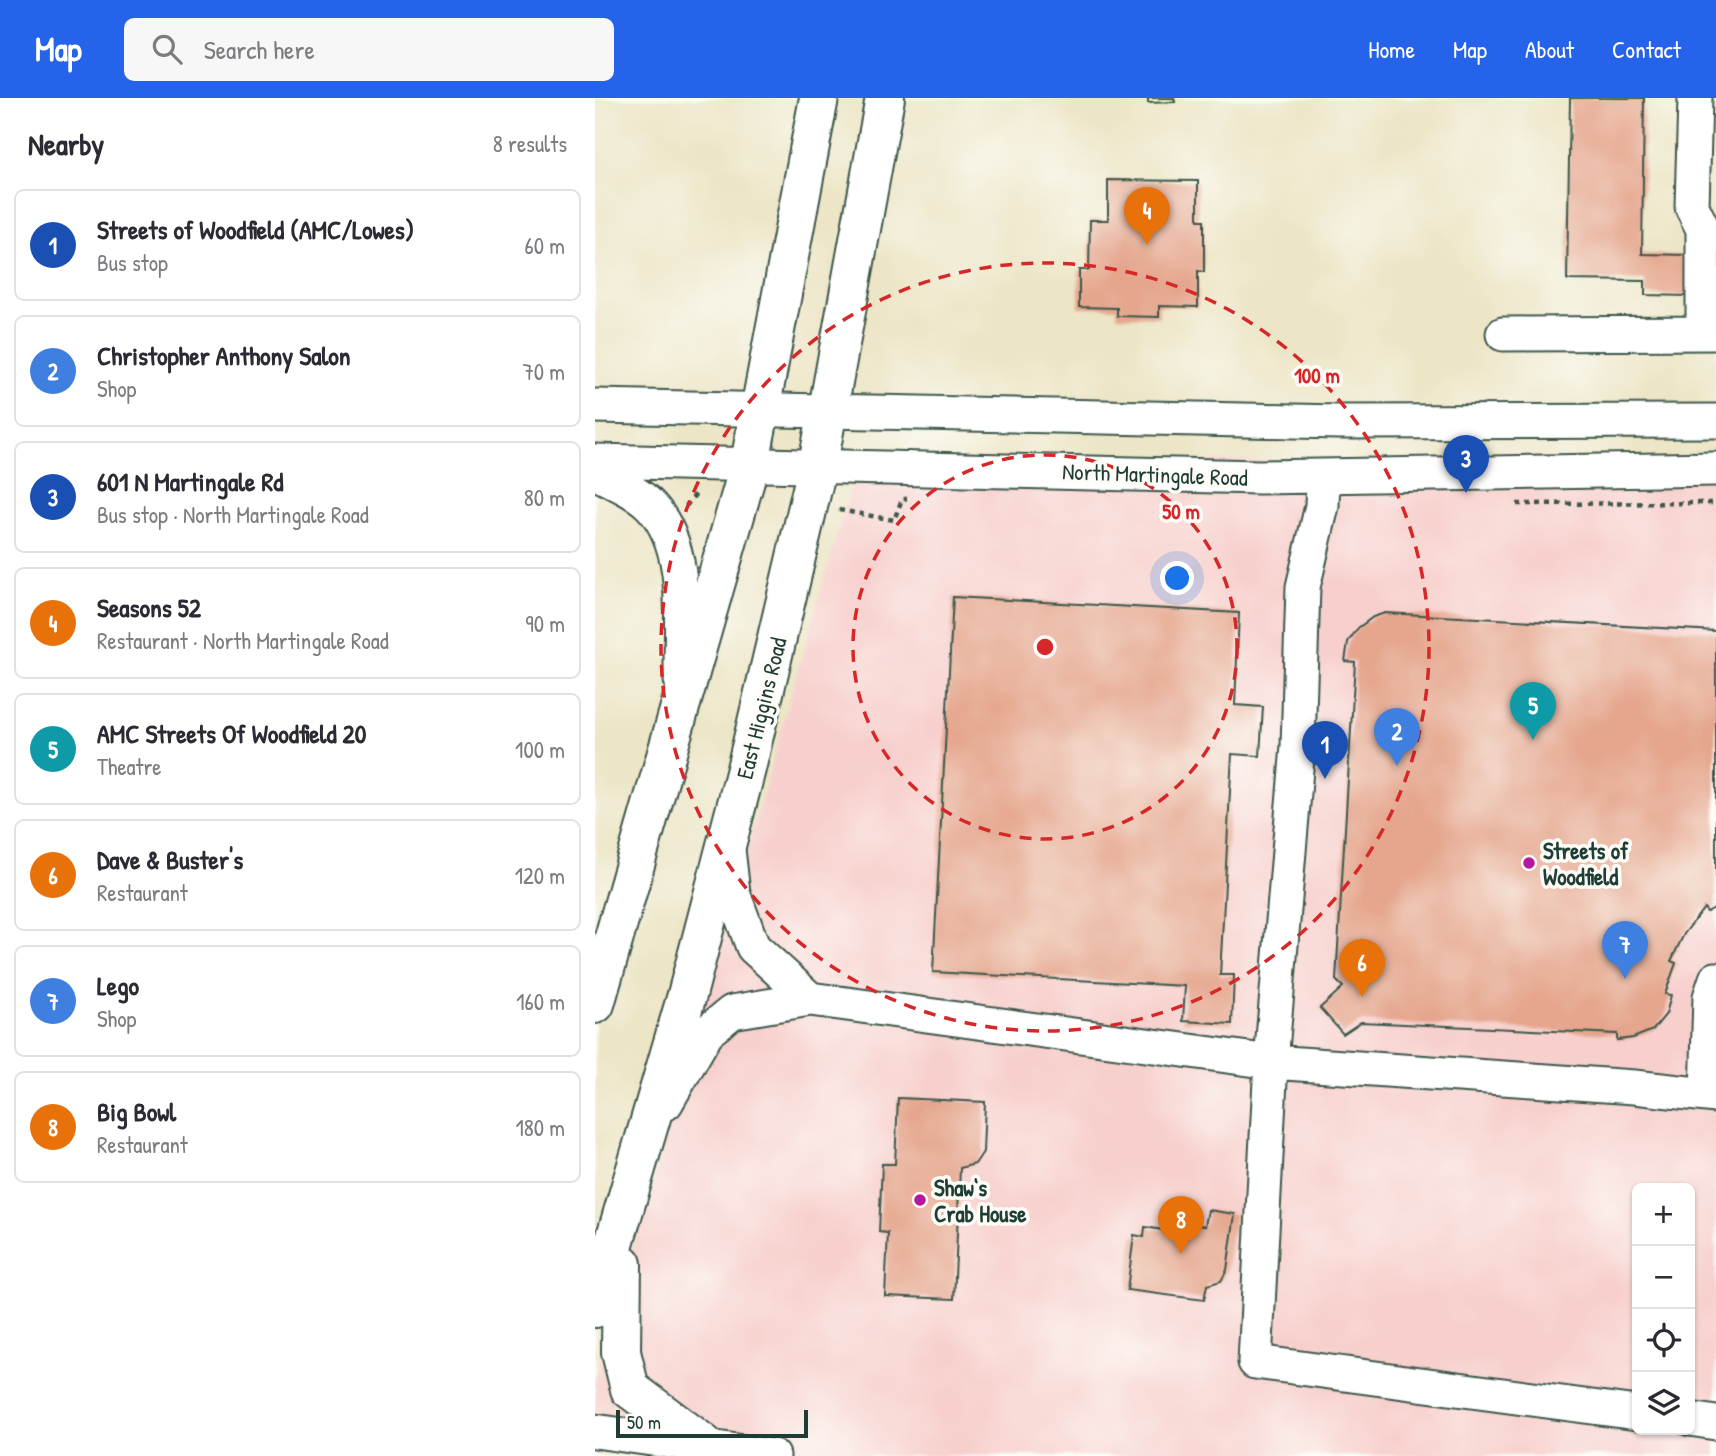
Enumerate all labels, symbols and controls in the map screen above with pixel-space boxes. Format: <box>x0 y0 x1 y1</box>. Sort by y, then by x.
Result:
search box <box>124 18 614 81</box>
text: Map <box>35 27 82 71</box>
icon: search <box>148 30 186 68</box>
text: Search here <box>204 32 315 67</box>
text: Home <box>1368 33 1415 65</box>
text: Map <box>1453 33 1487 65</box>
text: About <box>1525 33 1574 65</box>
text: Contact <box>1612 33 1681 65</box>
text: Nearby <box>28 124 104 164</box>
text: 8 results <box>493 128 567 159</box>
pin: 4 <box>1124 187 1170 245</box>
text: Streets of Woodfield (AMC/Lowes) <box>97 212 414 247</box>
text: 1 <box>49 230 57 261</box>
text: 60 m <box>525 230 565 261</box>
text: Bus stop <box>97 247 168 278</box>
text: Christopher Anthony Salon <box>97 338 351 373</box>
text: 2 <box>48 356 58 387</box>
text: 70 m <box>522 356 565 387</box>
text: 100 m <box>1294 361 1340 390</box>
text: Shop <box>97 373 136 404</box>
pin: 3 <box>1443 435 1489 493</box>
street label: North Martingale Road <box>1062 455 1248 493</box>
text: 601 N Martingale Rd <box>97 464 283 499</box>
text: 3 <box>48 482 58 513</box>
text: 80 m <box>524 482 565 513</box>
text: 50 m <box>1162 497 1200 526</box>
text: Bus stop · North Martingale Road <box>97 499 369 530</box>
your location <box>1160 561 1194 595</box>
text: Seasons 52 <box>97 590 201 625</box>
text: 4 <box>49 608 57 639</box>
text: 90 m <box>525 608 565 639</box>
text: Restaurant · North Martingale Road <box>97 625 389 656</box>
street label: East Higgins Road <box>728 634 794 782</box>
centre of rings <box>1033 635 1057 659</box>
pin: 5 <box>1510 682 1556 740</box>
pin: 2 <box>1374 708 1420 766</box>
text: AMC Streets Of Woodfield 20 <box>97 716 366 751</box>
pin: 1 <box>1302 721 1348 779</box>
text: 5 <box>48 734 58 765</box>
text: 100 m <box>515 734 565 765</box>
text: Theatre <box>97 751 162 782</box>
place label: Streets of Woodfield <box>1543 835 1629 892</box>
text: Dave & Buster's <box>97 842 243 877</box>
marker: Streets of Woodfield <box>1521 855 1537 871</box>
text: 6 <box>48 860 58 891</box>
text: 120 m <box>515 860 565 891</box>
text: Restaurant <box>97 877 188 908</box>
pin: 7 <box>1602 921 1648 979</box>
pin: 6 <box>1339 939 1385 997</box>
text: Lego <box>97 968 139 1003</box>
text: 7 <box>47 986 59 1017</box>
text: 160 m <box>516 986 565 1017</box>
text: Shop <box>97 1003 136 1034</box>
text: Big Bowl <box>97 1094 176 1129</box>
text: 8 <box>48 1112 58 1143</box>
text: 180 m <box>515 1112 565 1143</box>
text: Restaurant <box>97 1129 188 1160</box>
place label: Shaw‘s Crab House <box>934 1172 1027 1229</box>
map controls <box>1632 1183 1695 1435</box>
button: + <box>1632 1183 1695 1246</box>
marker: Shaw‘s Crab House <box>912 1192 928 1208</box>
pin: 8 <box>1158 1196 1204 1254</box>
button: − <box>1632 1246 1695 1309</box>
button: locate <box>1632 1309 1695 1372</box>
button: layers <box>1632 1372 1695 1435</box>
scale bar <box>616 1407 809 1439</box>
text: 50 m <box>627 1409 661 1435</box>

